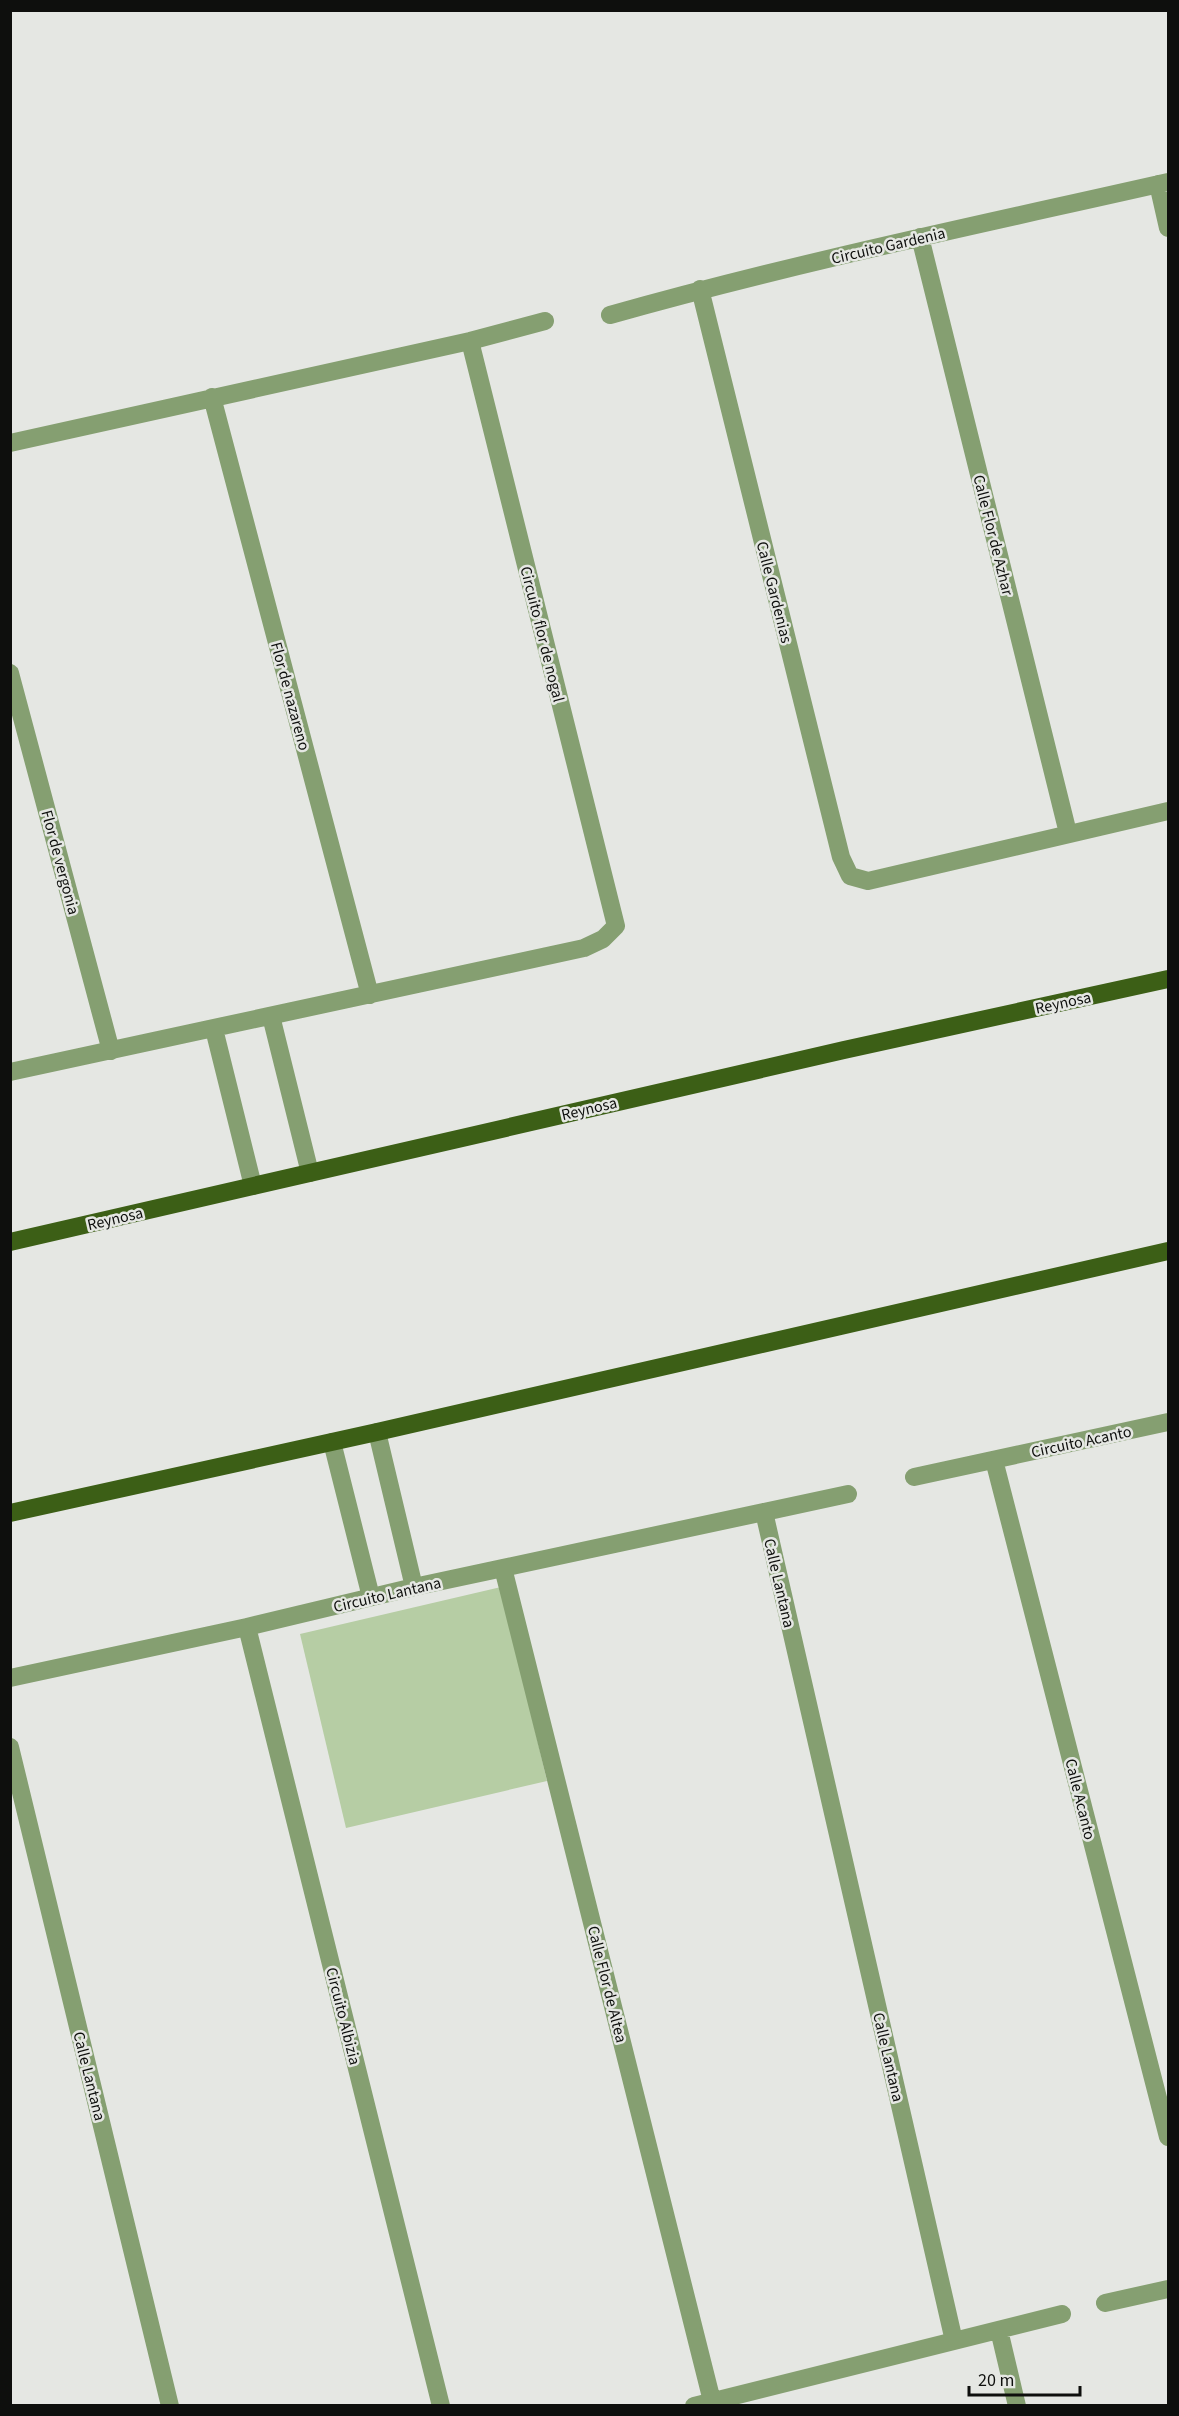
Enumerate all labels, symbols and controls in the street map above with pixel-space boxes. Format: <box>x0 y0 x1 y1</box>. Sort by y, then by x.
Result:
street label: Circuito Gardenia <box>829 222 947 270</box>
street label: Calle Flor de Azhar <box>967 473 1019 598</box>
street label: Calle Gardenias <box>751 539 797 646</box>
street label: Circuito flor de nogal <box>515 564 570 704</box>
street label: Flor de nazareno <box>265 640 315 753</box>
street label: Flor de vergonia <box>36 808 85 917</box>
street label: Reynosa <box>1033 986 1093 1020</box>
street label: Reynosa <box>559 1092 619 1126</box>
street label: Reynosa <box>85 1202 145 1236</box>
street label: Circuito Acanto <box>1029 1421 1133 1463</box>
street label: Calle Lantana <box>758 1536 800 1630</box>
street label: Circuito Lantana <box>331 1572 443 1618</box>
street label: Calle Acanto <box>1059 1756 1101 1842</box>
street label: Calle Flor de Altea <box>582 1924 632 2045</box>
street label: Circuito Albizia <box>320 1965 366 2067</box>
street label: Calle Lantana <box>867 2010 909 2104</box>
street label: Calle Lantana <box>67 2029 111 2123</box>
scale bar <box>969 2359 1080 2397</box>
text: 20 m <box>978 2368 1014 2393</box>

